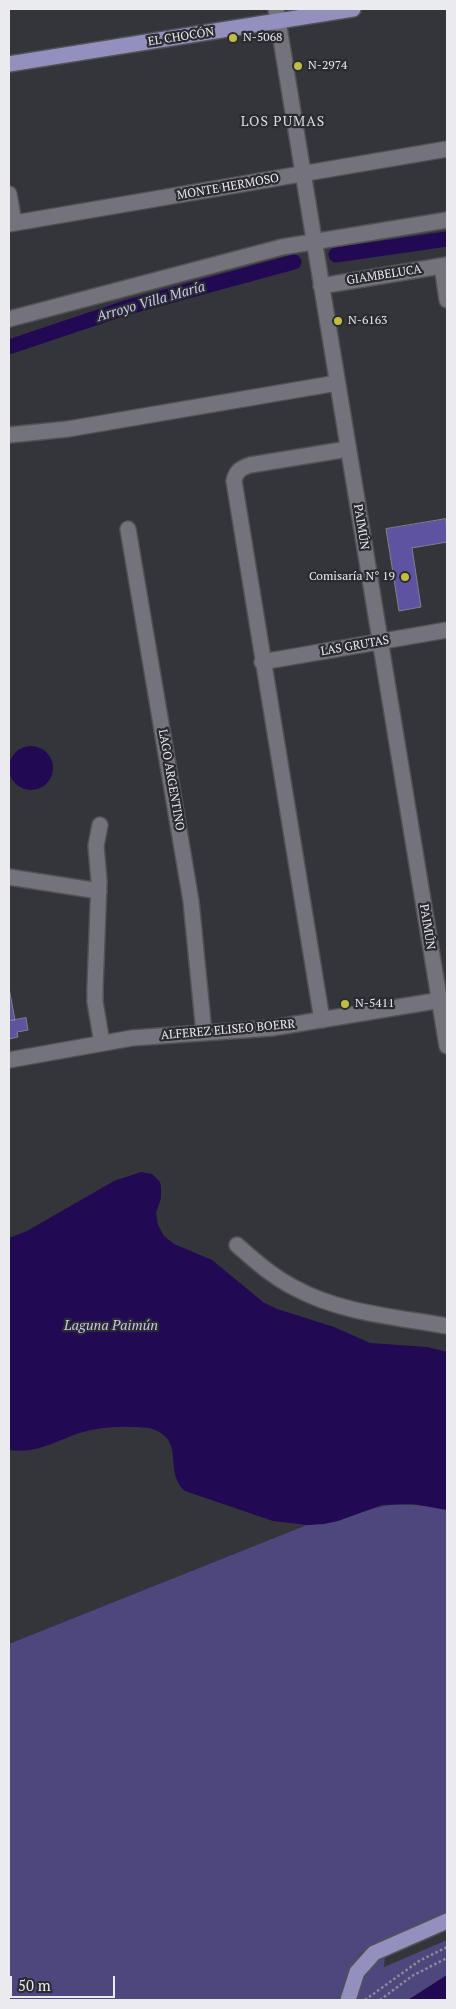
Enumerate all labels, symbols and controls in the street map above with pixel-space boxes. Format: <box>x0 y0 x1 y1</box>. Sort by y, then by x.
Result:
street label: EL CHOCÓN <box>147 25 215 49</box>
place label: N-5068 <box>243 31 282 45</box>
marker: N-5068 <box>227 32 239 44</box>
place label: N-2974 <box>308 59 347 73</box>
marker: N-2974 <box>292 60 304 72</box>
district label: LOS PUMAS <box>240 114 326 130</box>
street label: MONTE HERMOSO <box>176 171 280 203</box>
street label: GIAMBELUCA <box>345 262 423 288</box>
water label: Arroyo Villa María <box>95 278 207 326</box>
place label: N-6163 <box>348 314 387 328</box>
marker: N-6163 <box>332 315 344 327</box>
street label: PAIMÚN <box>350 503 372 551</box>
place label: Comisaría N° 19 <box>309 570 395 584</box>
marker: Comisaría N° 19 <box>399 571 411 583</box>
street label: LAS GRUTAS <box>320 633 390 659</box>
street label: LAGO ARGENTINO <box>155 728 187 832</box>
street label: PAIMÚN <box>416 903 438 951</box>
place label: N-5411 <box>355 997 394 1011</box>
marker: N-5411 <box>339 998 351 1010</box>
street label: ALFEREZ ELISEO BOERR <box>160 1017 296 1043</box>
water label: Laguna Paimún <box>64 1318 158 1334</box>
scale bar <box>12 1966 118 1998</box>
text: 50 m <box>18 1975 51 1995</box>

